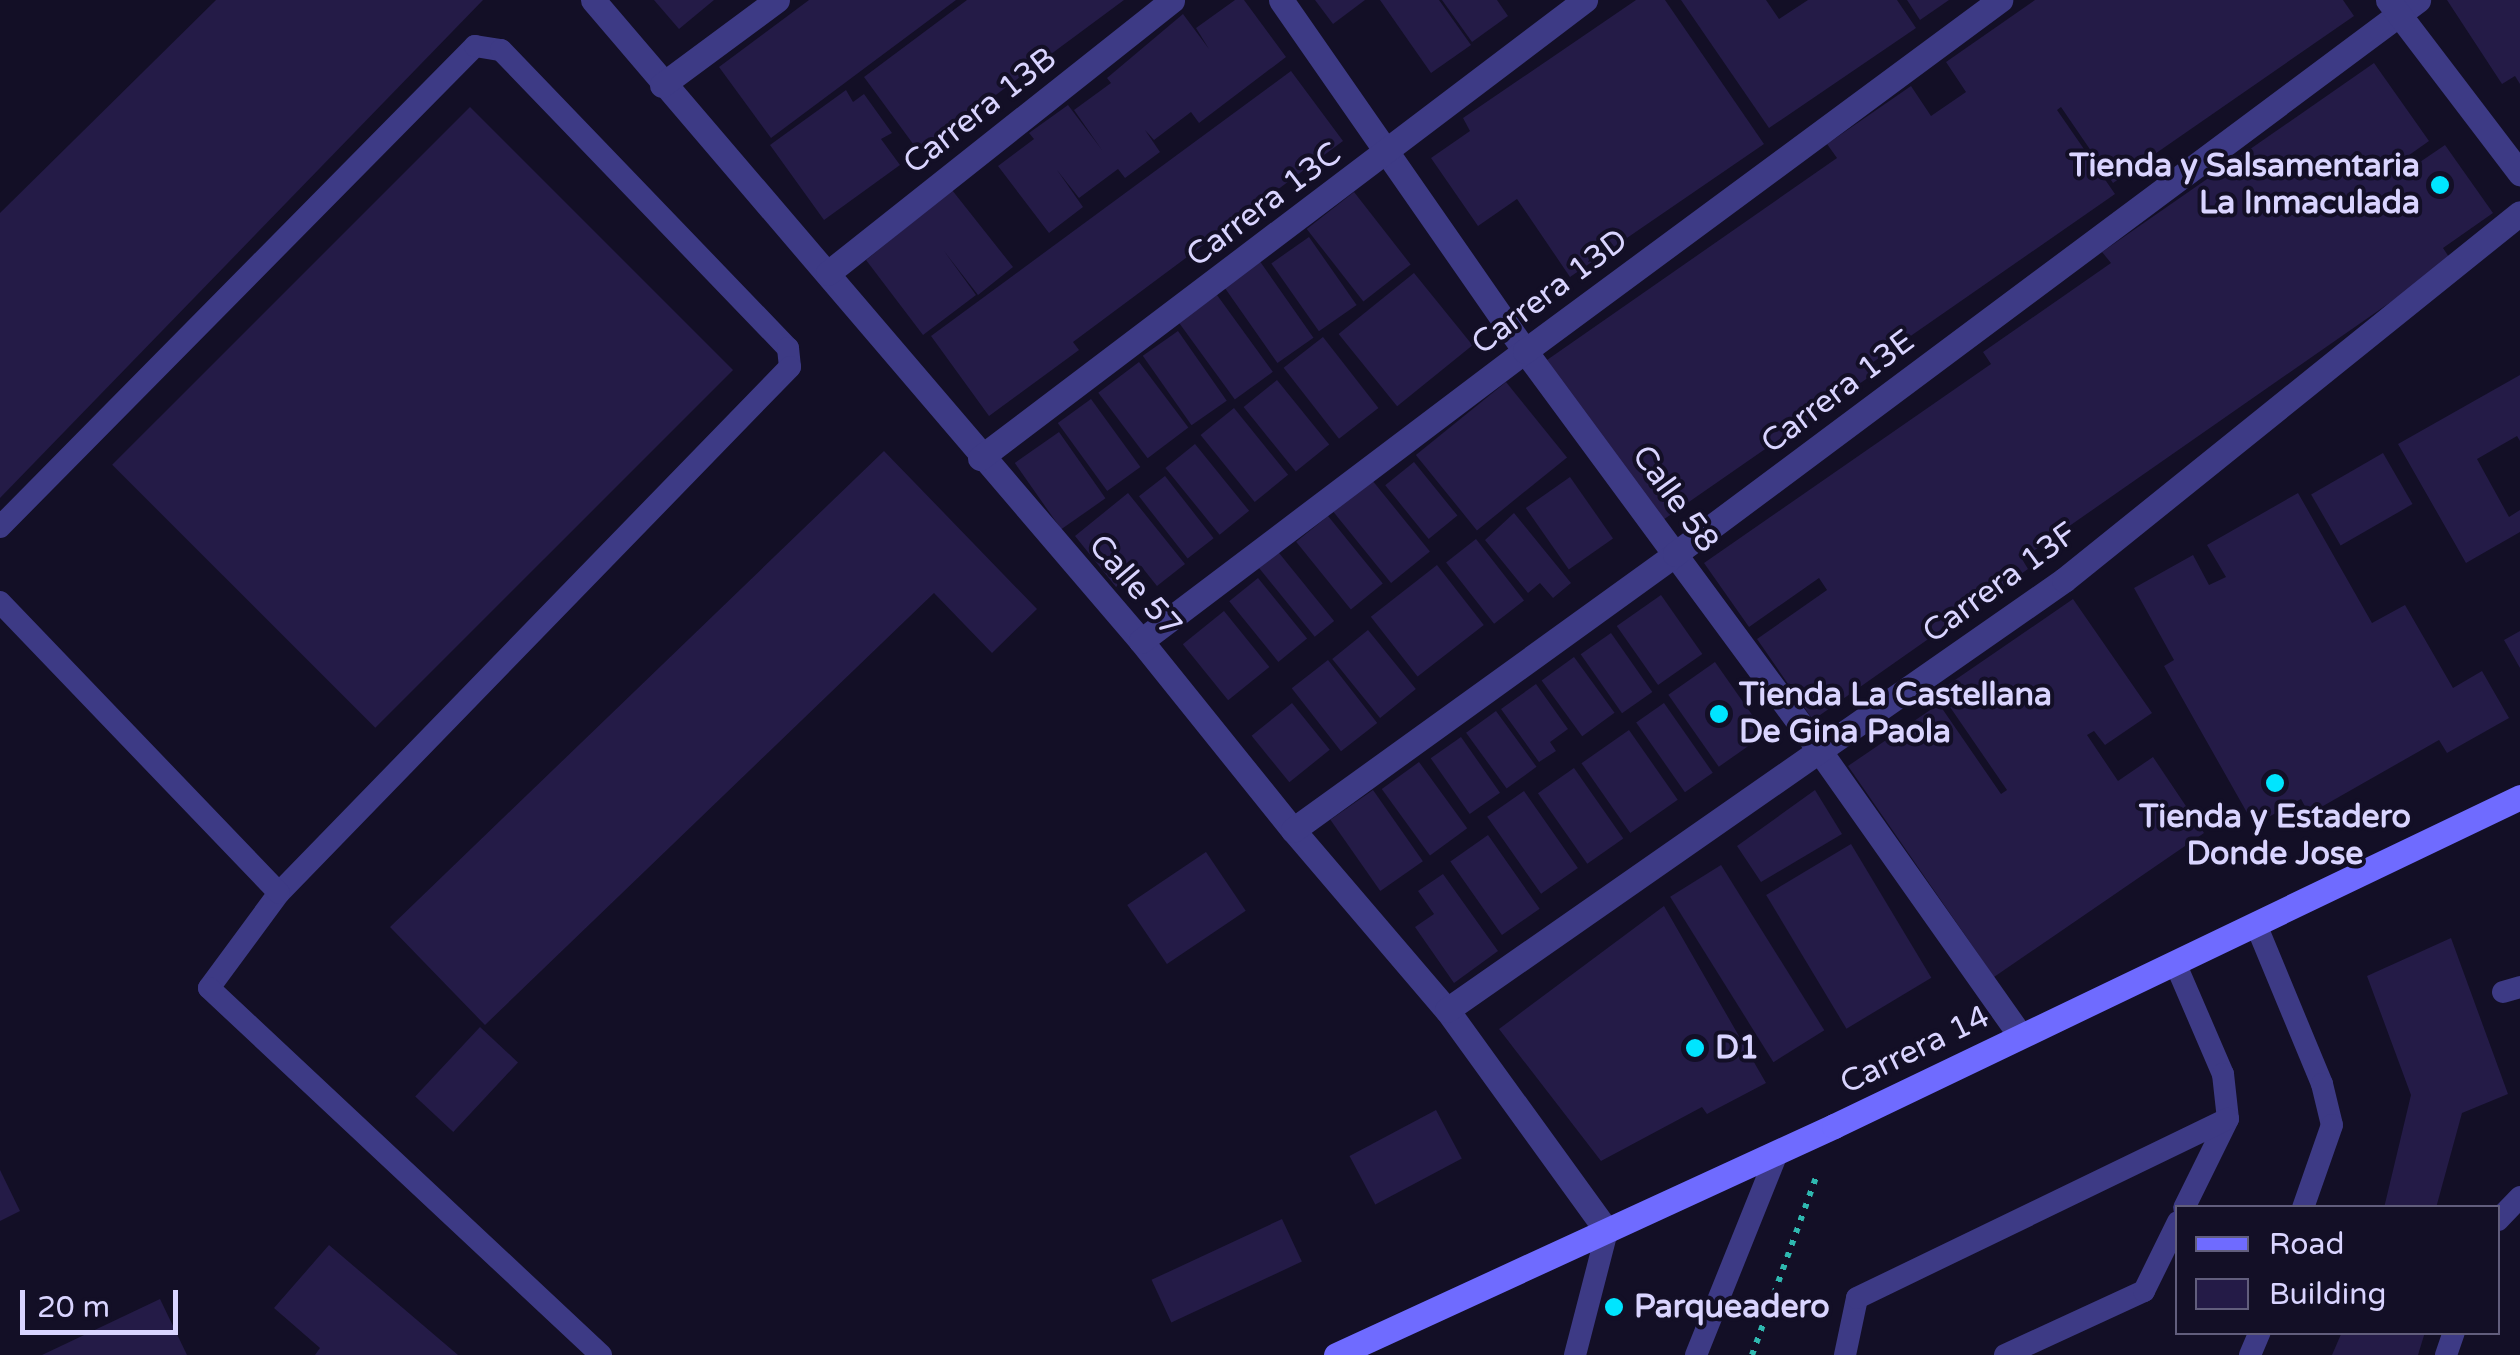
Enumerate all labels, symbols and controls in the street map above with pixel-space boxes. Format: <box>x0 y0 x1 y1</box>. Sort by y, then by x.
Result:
street label: Carrera 13B <box>896 39 1064 183</box>
street label: Carrera 13C <box>1179 134 1349 276</box>
place label: Tienda y Salsamentaria La Inmaculada <box>2069 148 2420 223</box>
marker: Tienda y Salsamentaria La Inmaculada <box>2429 174 2451 196</box>
street label: Carrera 13D <box>1465 221 1635 363</box>
street label: Carrera 13E <box>1754 322 1922 462</box>
street label: Calle 58 <box>1623 438 1727 560</box>
street label: Carrera 13F <box>1916 514 2084 652</box>
street label: Calle 57 <box>1080 527 1190 645</box>
place label: Tienda La Castellana De Gina Paola <box>1739 677 2052 752</box>
marker: Tienda La Castellana De Gina Paola <box>1708 703 1730 725</box>
marker: Tienda y Estadero Donde Jose <box>2264 772 2286 794</box>
place label: Tienda y Estadero Donde Jose <box>2139 799 2411 874</box>
street label: Carrera 14 <box>1834 997 1996 1103</box>
place label: D1 <box>1715 1029 1759 1067</box>
marker: D1 <box>1684 1037 1706 1059</box>
legend <box>2175 1205 2500 1335</box>
text: Road <box>2269 1226 2344 1263</box>
scale bar <box>25 1270 182 1332</box>
text: Building <box>2269 1276 2386 1313</box>
place label: Parqueadero <box>1634 1288 1830 1326</box>
text: 20 m <box>37 1289 110 1326</box>
marker: Parqueadero <box>1603 1296 1625 1318</box>

